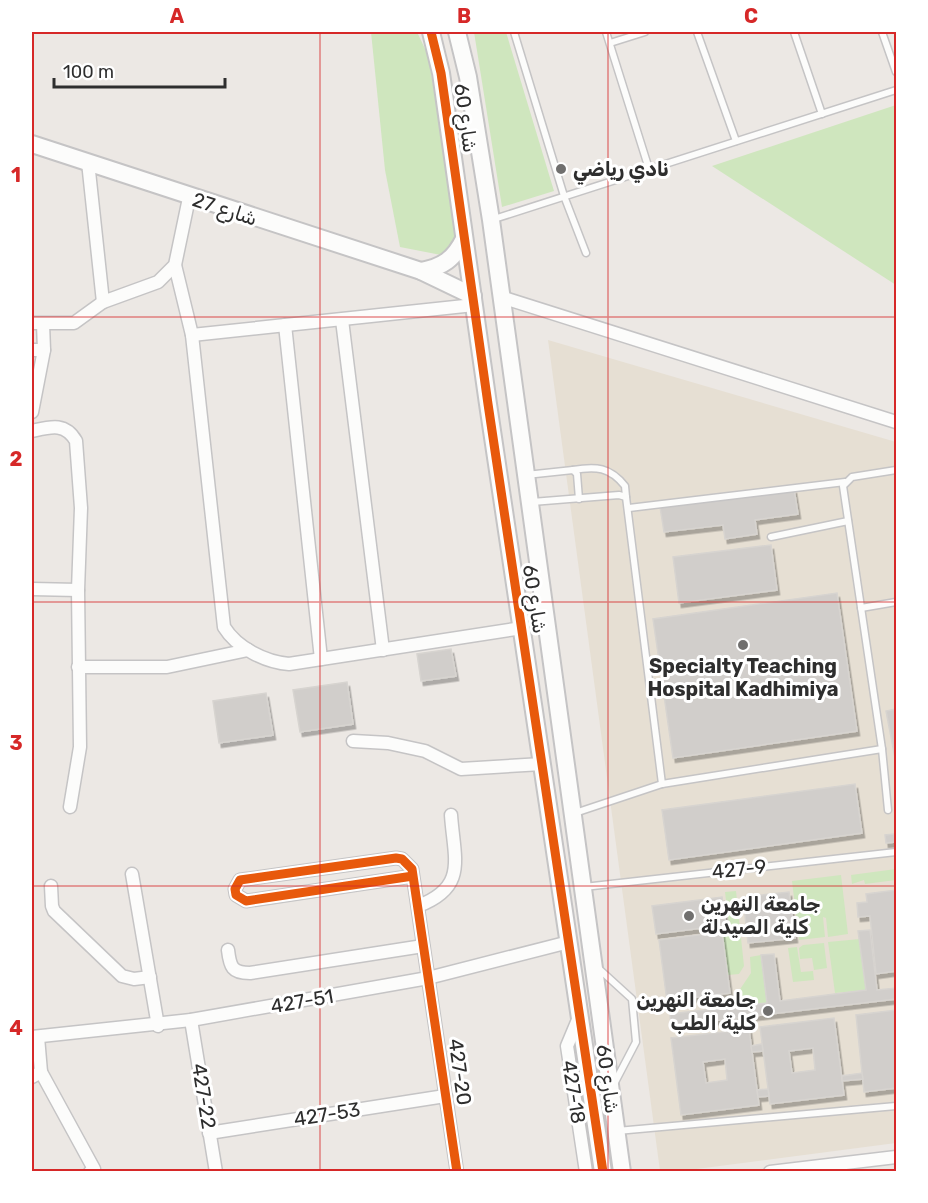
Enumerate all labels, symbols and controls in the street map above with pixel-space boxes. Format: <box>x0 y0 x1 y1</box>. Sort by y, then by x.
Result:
text: A <box>170 4 185 28</box>
text: B <box>457 4 471 28</box>
text: C <box>744 4 758 28</box>
scale bar <box>54 51 225 89</box>
text: 100 m <box>63 61 114 83</box>
street label: شارع 60 <box>447 82 483 154</box>
place label: نادي رياضي <box>573 157 669 185</box>
marker: نادي رياضي <box>554 162 568 176</box>
text: 1 <box>11 163 21 187</box>
street label: شارع 27 <box>189 187 260 233</box>
text: 2 <box>10 447 23 471</box>
street label: شارع 60 <box>516 563 552 636</box>
marker: Specialty Teaching Hospital Kadhimiya <box>736 638 750 652</box>
place label: Specialty Teaching Hospital Kadhimiya <box>647 654 839 701</box>
text: 3 <box>9 731 23 755</box>
street label: 427-9 <box>710 854 768 884</box>
place label: جامعة النهرين كلية الصيدلة <box>701 892 820 939</box>
marker: جامعة النهرين كلية الصيدلة <box>682 909 696 923</box>
street label: 427-51 <box>269 984 335 1018</box>
place label: جامعة النهرين كلية الطب <box>637 988 756 1035</box>
marker: جامعة النهرين كلية الطب <box>761 1004 775 1018</box>
text: 4 <box>9 1016 23 1040</box>
street label: 427-20 <box>443 1037 477 1107</box>
street label: شارع 60 <box>589 1043 625 1115</box>
street label: 427-18 <box>557 1059 591 1125</box>
street label: 427-22 <box>187 1061 221 1131</box>
street label: 427-53 <box>292 1097 362 1131</box>

